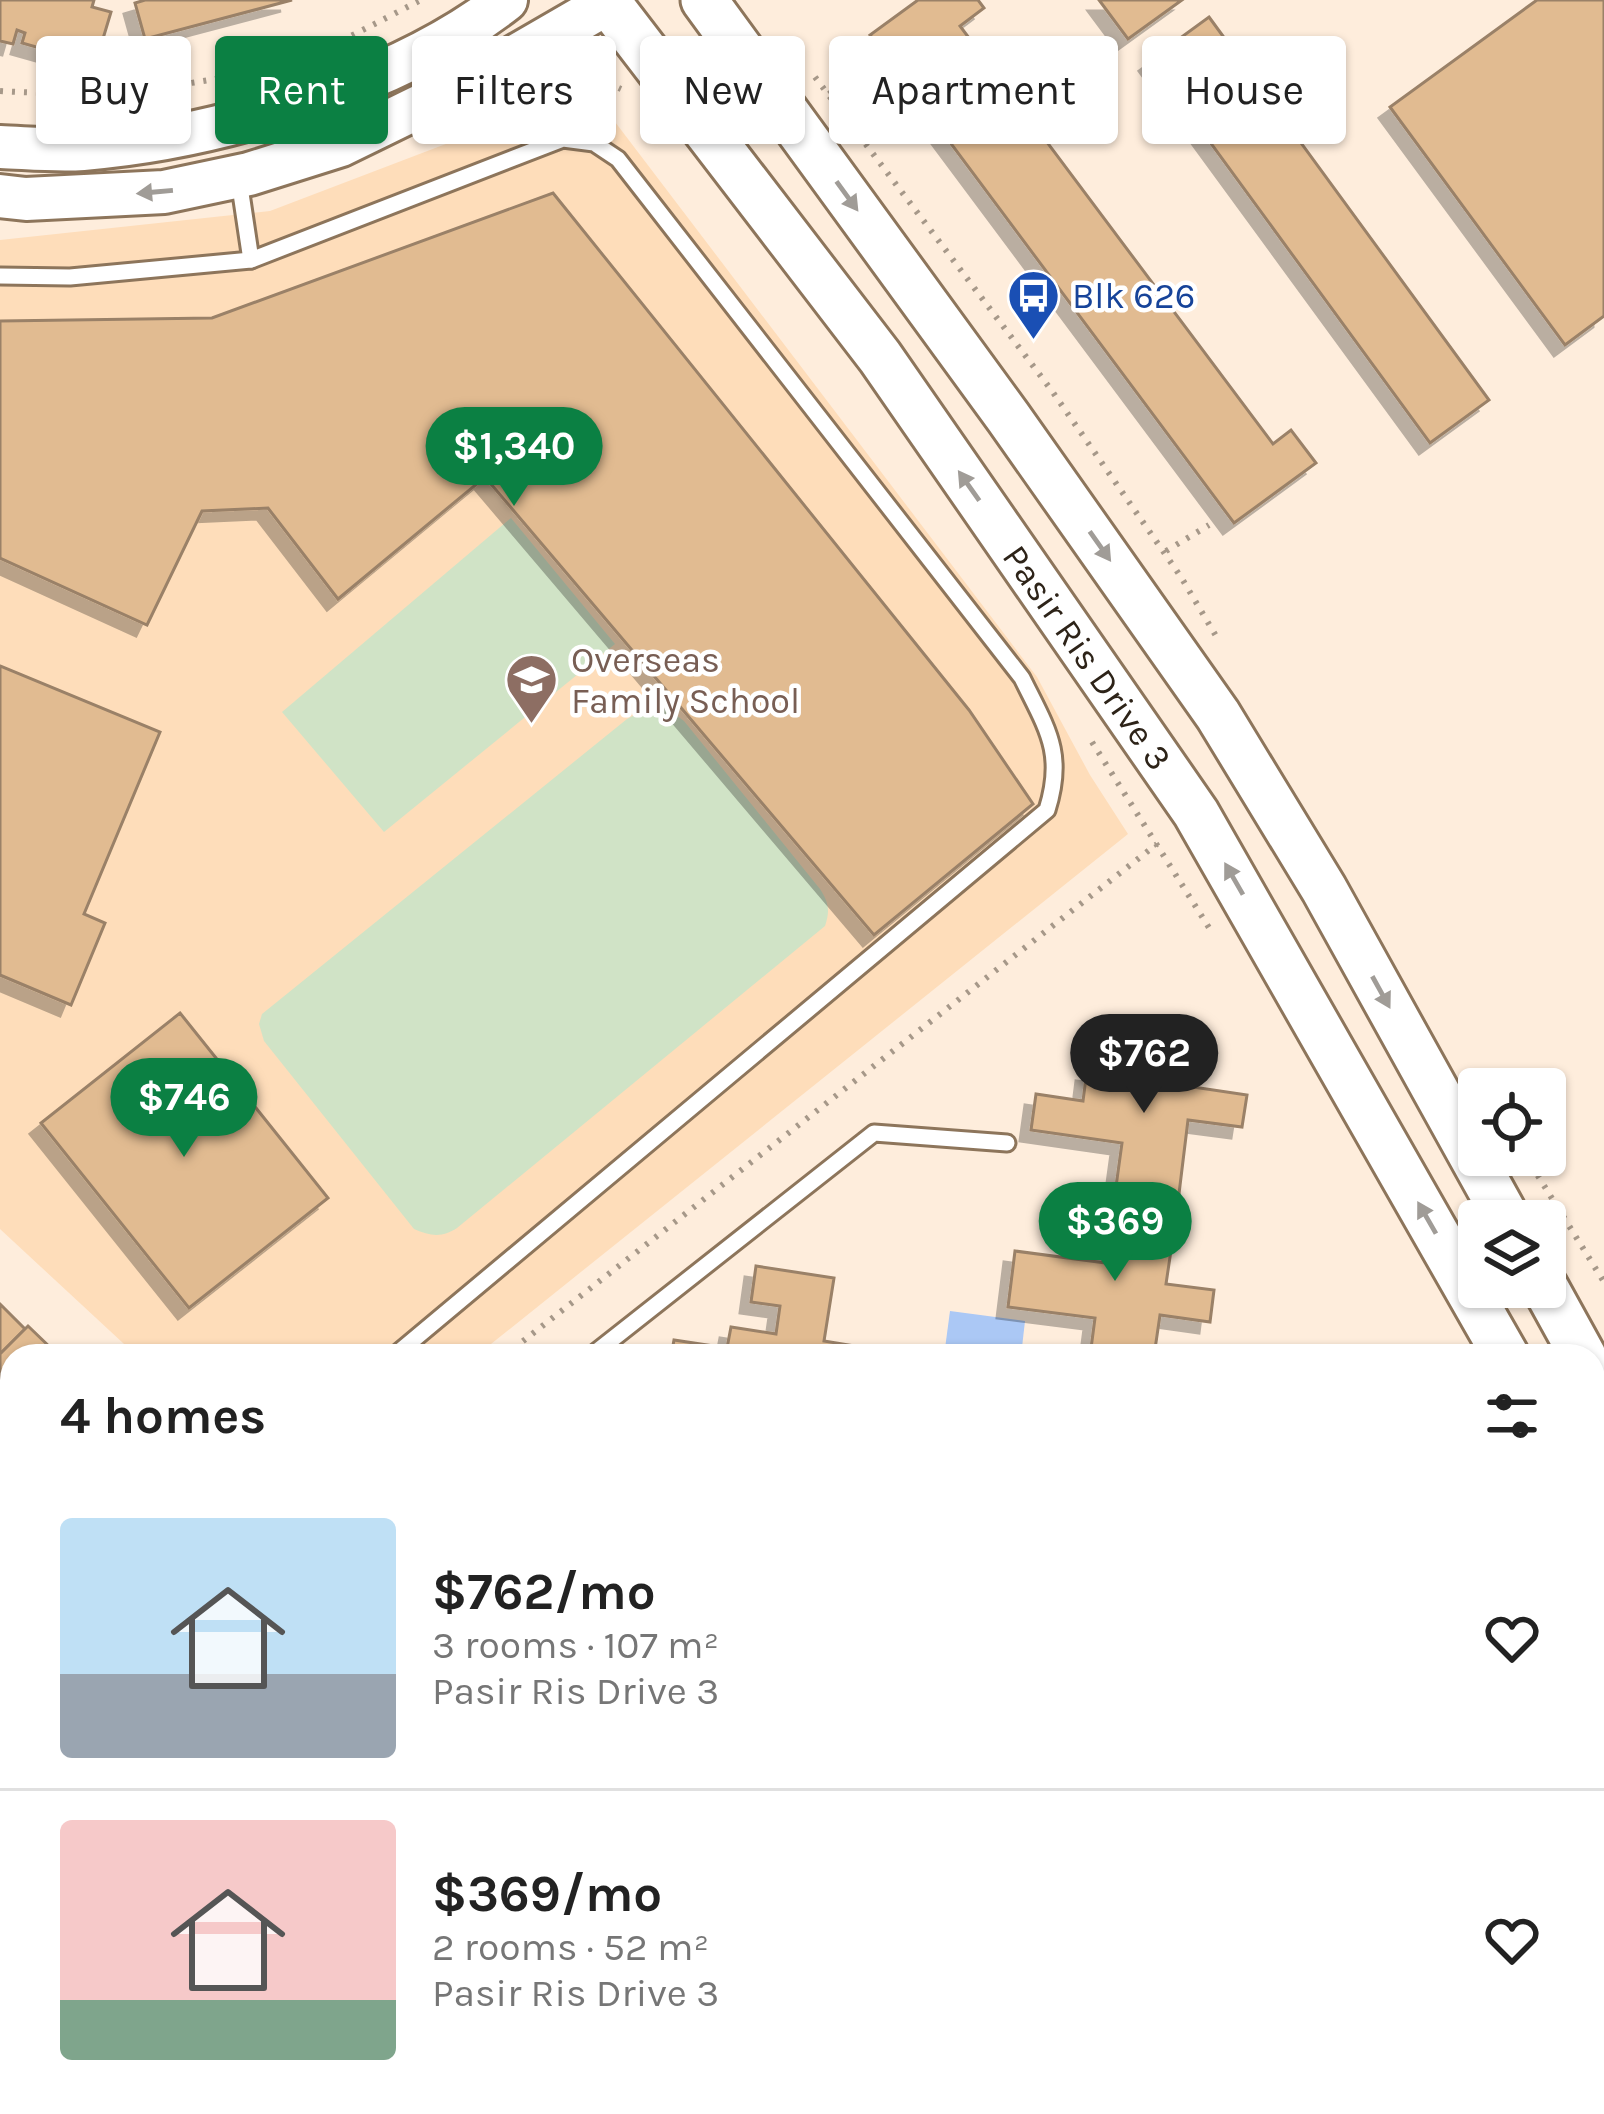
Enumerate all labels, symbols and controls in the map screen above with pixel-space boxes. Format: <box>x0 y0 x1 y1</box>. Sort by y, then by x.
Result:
chip: Buy <box>36 36 191 144</box>
chip: Rent <box>215 36 388 144</box>
chip: Filters <box>412 36 616 144</box>
chip: New <box>640 36 805 144</box>
chip: Apartment <box>829 36 1118 144</box>
chip: House <box>1142 36 1346 144</box>
one-way arrow <box>835 180 859 212</box>
one-way arrow <box>135 183 173 202</box>
bus stop icon: Blk 626 <box>1005 267 1061 341</box>
place label: Blk 626 <box>1072 275 1195 317</box>
pin: $1,340 <box>416 407 612 509</box>
text: $1,340 <box>453 423 575 469</box>
one-way arrow <box>958 470 981 503</box>
one-way arrow <box>1088 530 1111 563</box>
street label: Pasir Ris Drive 3 <box>994 537 1180 778</box>
place label: Overseas Family School <box>571 639 800 722</box>
school or university icon: Overseas Family School <box>504 652 560 726</box>
one-way arrow <box>1224 863 1245 896</box>
one-way arrow <box>1370 974 1391 1009</box>
pin: $762 <box>1073 1014 1215 1116</box>
text: $762 <box>1097 1030 1191 1076</box>
pin: $746 <box>113 1058 255 1160</box>
map controls <box>1458 1068 1566 1308</box>
button: locate <box>1458 1068 1566 1176</box>
text: $746 <box>137 1074 231 1120</box>
pin: $369 <box>1044 1182 1186 1284</box>
text: $369 <box>1066 1198 1164 1244</box>
button: layers <box>1458 1200 1566 1308</box>
one-way arrow <box>1418 1201 1439 1235</box>
icon: filters <box>1479 1383 1545 1449</box>
text: 4 homes <box>60 1386 266 1446</box>
text: $762/mo <box>432 1562 656 1622</box>
icon: home <box>156 1566 300 1710</box>
icon: heart <box>1479 1605 1545 1671</box>
text: 3 rooms · 107 m² <box>432 1622 719 1668</box>
text: Pasir Ris Drive 3 <box>432 1668 719 1714</box>
text: $369/mo <box>432 1864 662 1924</box>
icon: home <box>156 1868 300 2012</box>
icon: heart <box>1479 1907 1545 1973</box>
text: 2 rooms · 52 m² <box>432 1924 709 1970</box>
text: Pasir Ris Drive 3 <box>432 1970 719 2016</box>

